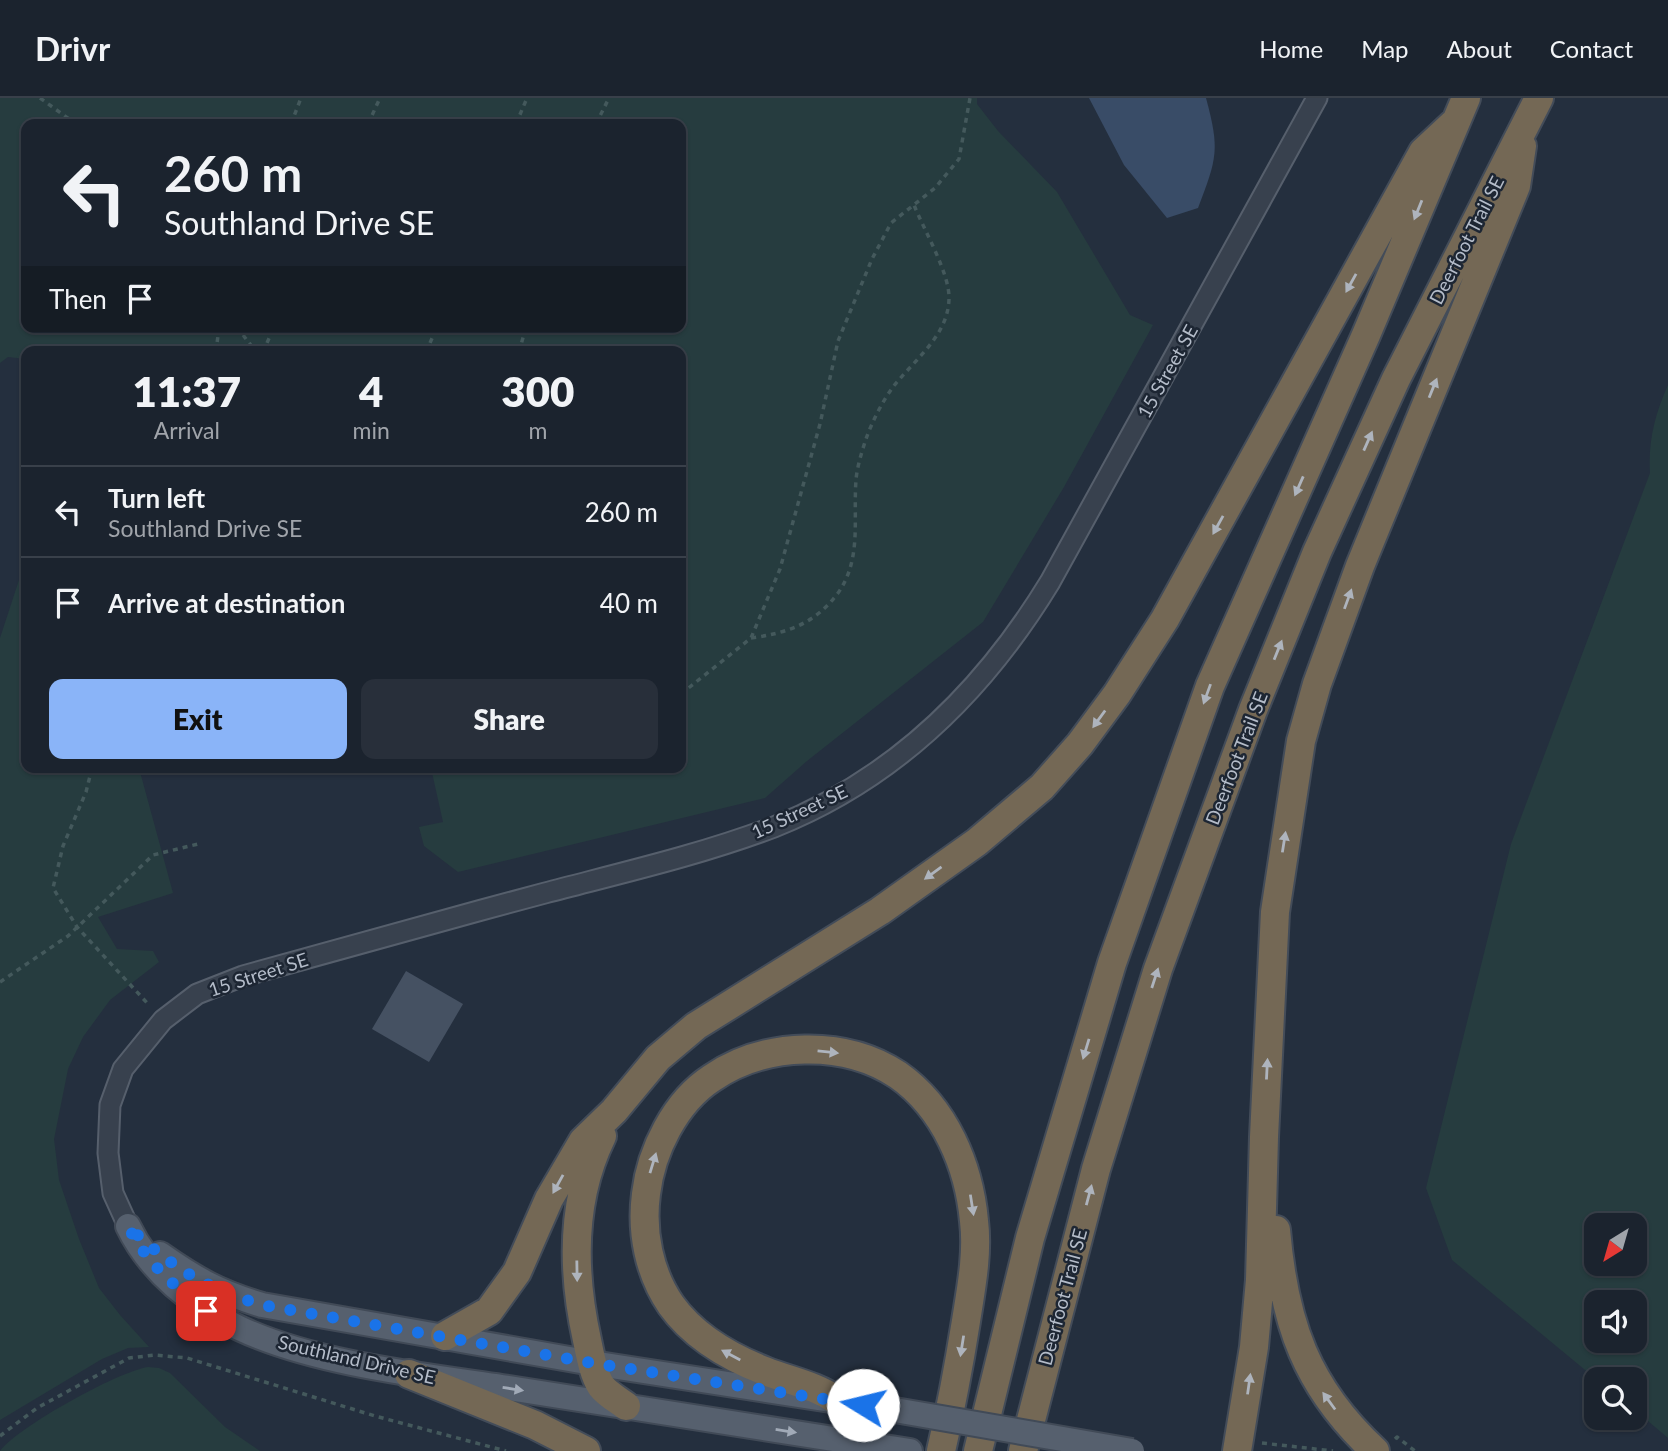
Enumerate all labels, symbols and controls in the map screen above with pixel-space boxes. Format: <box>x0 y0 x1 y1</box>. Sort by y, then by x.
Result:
text: Drivr <box>35 28 110 68</box>
text: Home <box>1259 34 1323 63</box>
text: Map <box>1361 34 1409 63</box>
text: About <box>1447 34 1512 63</box>
text: Contact <box>1550 34 1633 63</box>
text: 260 m <box>164 144 302 202</box>
icon: left <box>49 147 140 238</box>
street label: Deerfoot Trail SE <box>1424 172 1508 308</box>
one-way arrow <box>1412 199 1423 220</box>
text: Southland Drive SE <box>164 203 434 242</box>
one-way arrow <box>1345 273 1357 293</box>
icon: arrive <box>121 280 159 318</box>
text: Then <box>49 283 107 315</box>
street label: 15 Street SE <box>1132 320 1202 422</box>
text: 11:37 <box>133 366 241 416</box>
text: 4 <box>359 366 383 416</box>
text: 300 <box>501 366 574 416</box>
one-way arrow <box>1428 378 1439 399</box>
text: Arrival <box>154 416 220 444</box>
text: min <box>353 416 390 444</box>
text: m <box>528 416 547 444</box>
one-way arrow <box>1362 431 1374 451</box>
one-way arrow <box>1293 476 1305 496</box>
text: Turn left <box>108 482 205 514</box>
icon: left <box>49 493 87 531</box>
text: 260 m <box>585 496 658 528</box>
text: Southland Drive SE <box>108 514 302 542</box>
one-way arrow <box>1212 516 1224 535</box>
icon: arrive <box>49 584 87 622</box>
text: Arrive at destination <box>108 587 345 619</box>
text: 40 m <box>600 587 658 619</box>
one-way arrow <box>1343 589 1354 610</box>
one-way arrow <box>1272 639 1283 660</box>
button: Exit <box>49 679 347 759</box>
button: Share <box>361 679 658 759</box>
one-way arrow <box>1201 684 1212 705</box>
street label: Deerfoot Trail SE <box>1200 688 1272 828</box>
one-way arrow <box>1092 710 1106 728</box>
street label: 15 Street SE <box>747 779 851 843</box>
one-way arrow <box>1279 831 1290 853</box>
one-way arrow <box>924 866 942 880</box>
street label: 15 Street SE <box>205 947 311 1001</box>
one-way arrow <box>1151 967 1161 988</box>
one-way arrow <box>1081 1038 1091 1059</box>
one-way arrow <box>818 1047 840 1058</box>
one-way arrow <box>1261 1058 1272 1080</box>
one-way arrow <box>649 1152 659 1173</box>
one-way arrow <box>552 1174 564 1194</box>
one-way arrow <box>1084 1184 1095 1206</box>
one-way arrow <box>967 1194 978 1216</box>
north arrow <box>1584 1213 1647 1276</box>
map controls <box>1584 1213 1647 1430</box>
street label: Deerfoot Trail SE <box>1033 1226 1091 1368</box>
one-way arrow <box>571 1260 583 1282</box>
pin <box>176 1281 236 1341</box>
button: sound <box>1584 1290 1647 1353</box>
icon: arrive <box>187 1292 225 1330</box>
street label: Southland Drive SE <box>276 1330 438 1388</box>
one-way arrow <box>956 1335 967 1357</box>
one-way arrow <box>721 1349 741 1361</box>
button: search <box>1584 1367 1647 1430</box>
position arrow <box>826 1368 900 1442</box>
one-way arrow <box>1244 1373 1255 1395</box>
one-way arrow <box>502 1384 524 1395</box>
one-way arrow <box>1322 1392 1336 1410</box>
one-way arrow <box>775 1426 797 1437</box>

